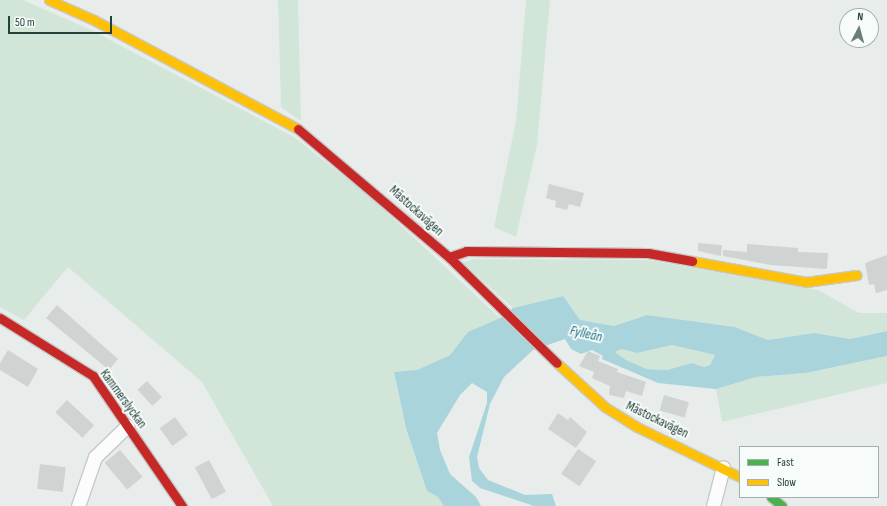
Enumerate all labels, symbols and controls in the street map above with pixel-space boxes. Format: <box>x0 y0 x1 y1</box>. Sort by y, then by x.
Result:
scale bar <box>10 8 114 34</box>
north arrow <box>839 8 879 48</box>
text: N <box>857 10 864 23</box>
text: 50 m <box>15 15 35 30</box>
street label: Mästockavägen <box>386 183 446 239</box>
water label: Fylleån <box>568 322 604 346</box>
street label: Kammerslyckan <box>96 367 150 431</box>
street label: Mästockavägen <box>623 398 691 442</box>
legend <box>739 446 879 498</box>
text: Fast <box>777 455 794 470</box>
text: Slow <box>777 475 796 490</box>

